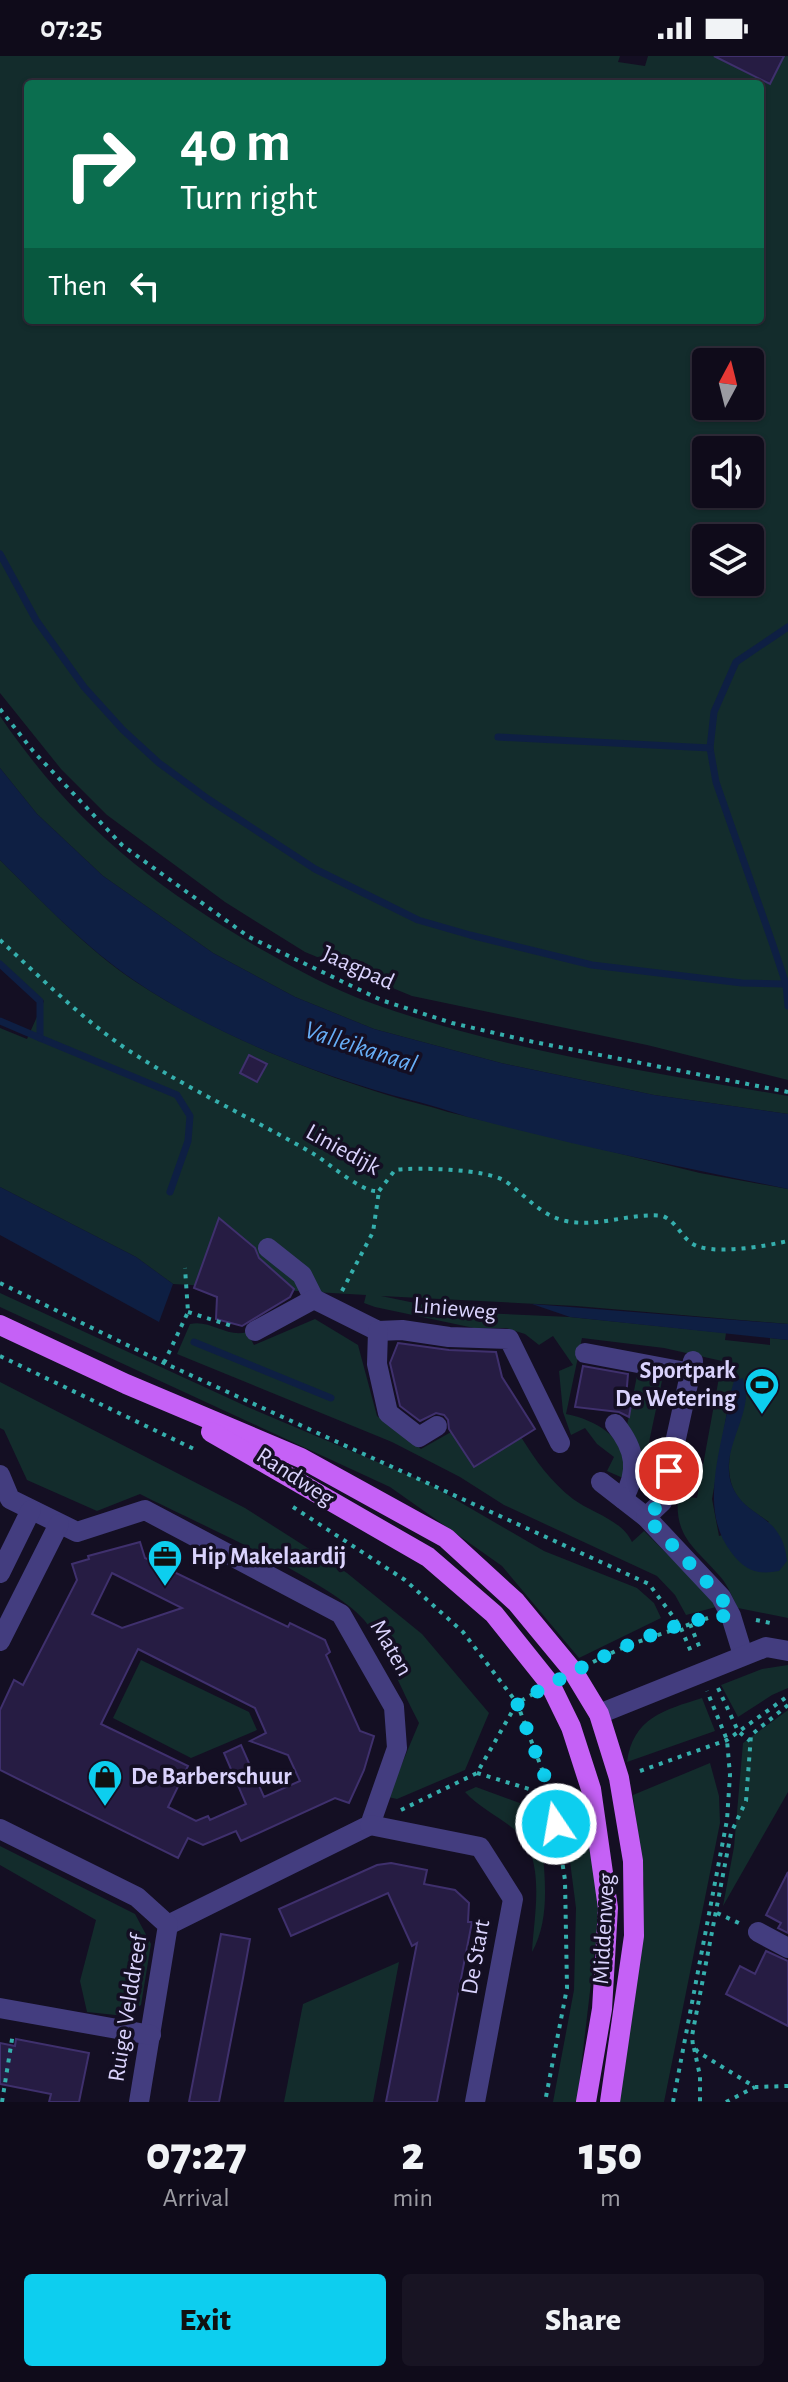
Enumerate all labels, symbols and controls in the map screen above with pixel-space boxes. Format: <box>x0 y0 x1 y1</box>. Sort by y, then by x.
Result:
text: 07:25 <box>40 13 103 43</box>
icon: right <box>48 112 152 216</box>
text: 40 m <box>180 115 291 171</box>
text: Turn right <box>180 180 317 216</box>
icon: left <box>123 264 167 308</box>
text: Then <box>48 271 107 301</box>
north arrow <box>692 348 764 420</box>
map controls <box>692 348 764 596</box>
button: sound <box>692 436 764 508</box>
button: layers <box>692 524 764 596</box>
street label: Jaagpad <box>318 941 398 995</box>
water label: Valleikanaal <box>301 1017 421 1077</box>
street label: Liniedijk <box>302 1120 384 1180</box>
street label: Linieweg <box>412 1293 498 1325</box>
place label: Sportpark De Wetering <box>615 1359 737 1411</box>
sports icon: Sportpark De Wetering <box>743 1366 781 1416</box>
pin <box>635 1437 703 1505</box>
street label: Randweg <box>252 1443 338 1511</box>
icon: arrive <box>647 1449 691 1493</box>
office icon: Hip Makelaardij <box>146 1538 184 1588</box>
place label: Hip Makelaardij <box>191 1545 346 1569</box>
street label: Maten <box>365 1616 417 1680</box>
shop icon: De Barberschuur <box>86 1758 124 1808</box>
place label: De Barberschuur <box>131 1765 292 1789</box>
position arrow <box>514 1782 598 1866</box>
street label: Middenweg <box>589 1873 619 1985</box>
street label: De Start <box>458 1917 494 1996</box>
street label: Ruige Velddreef <box>104 1931 152 2083</box>
text: 07:27 <box>146 2131 247 2179</box>
text: 2 <box>401 2131 424 2179</box>
text: 150 <box>579 2131 642 2179</box>
text: Arrival <box>163 2185 230 2211</box>
text: min <box>392 2185 433 2211</box>
text: m <box>600 2185 621 2211</box>
button: Exit <box>24 2274 386 2366</box>
button: Share <box>402 2274 764 2366</box>

